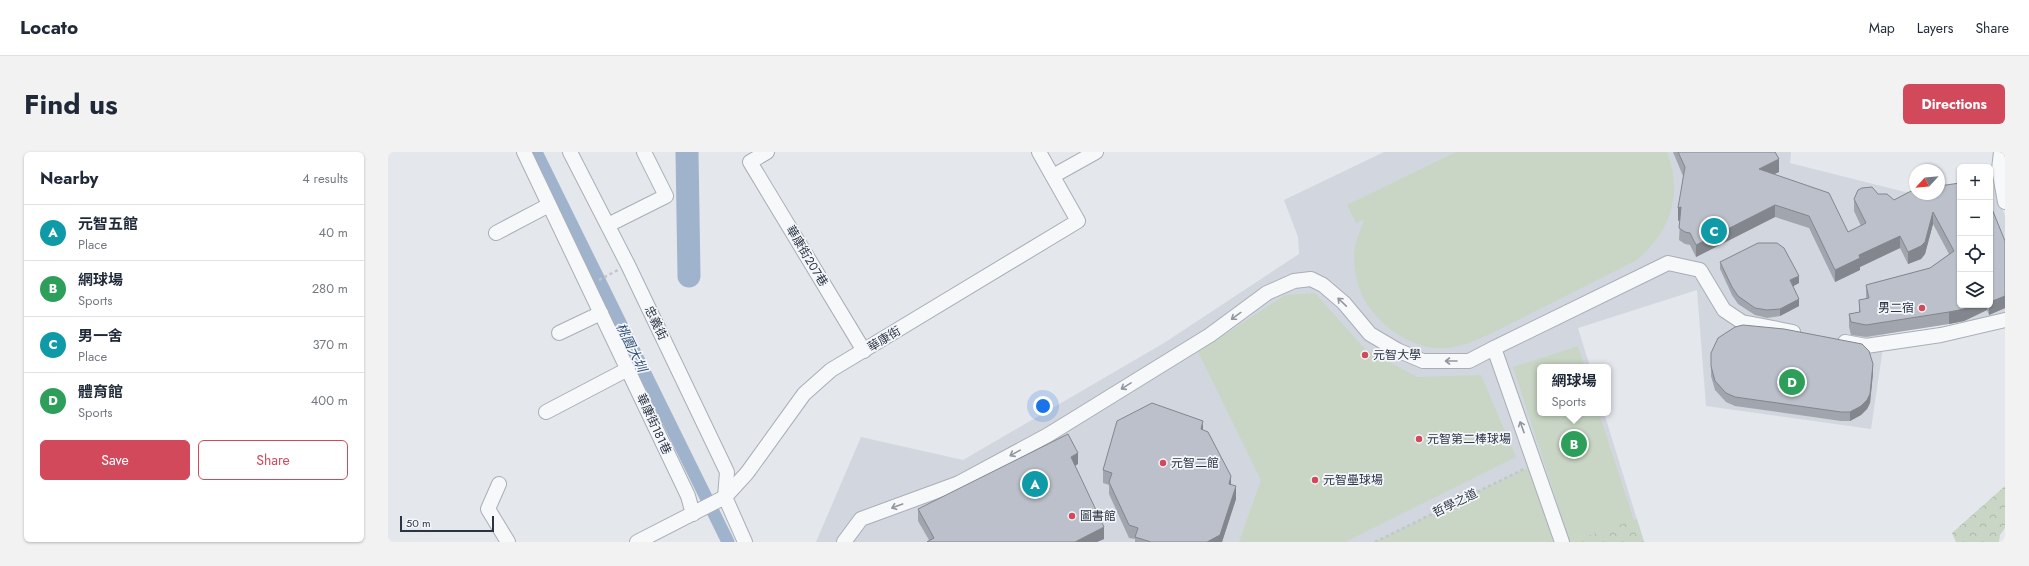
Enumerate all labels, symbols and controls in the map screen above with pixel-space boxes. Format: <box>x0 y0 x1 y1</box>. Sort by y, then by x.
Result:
text: Locato <box>20 14 78 41</box>
text: Map <box>1869 18 1895 38</box>
text: Layers <box>1917 18 1953 38</box>
text: Share <box>1975 18 2009 38</box>
text: Find us <box>24 84 118 125</box>
button: Directions <box>1903 84 2005 124</box>
north arrow <box>1909 164 1945 200</box>
map controls <box>1957 164 1993 308</box>
button: + <box>1957 164 1993 200</box>
text: Nearby <box>40 166 98 190</box>
text: 4 results <box>302 169 348 188</box>
button: − <box>1957 200 1993 236</box>
text: 元智五館 <box>78 213 138 235</box>
pin: C <box>1701 216 1727 246</box>
street label: 華康街207巷 <box>782 222 832 290</box>
text: A <box>48 223 58 242</box>
text: 40 m <box>319 223 348 242</box>
text: Place <box>78 235 107 254</box>
button: locate <box>1957 236 1993 272</box>
text: 網球場 <box>78 269 123 291</box>
button: layers <box>1957 272 1993 308</box>
text: B <box>49 279 57 298</box>
text: 280 m <box>312 279 348 298</box>
text: Sports <box>78 291 112 310</box>
one-way arrow <box>1337 297 1347 307</box>
place label: 男二宿 <box>1878 299 1914 317</box>
street label: 忠義街 <box>640 303 672 343</box>
marker: 男二宿 <box>1917 303 1927 313</box>
one-way arrow <box>1230 312 1241 320</box>
water label: 桃園大圳 <box>612 320 652 377</box>
street label: 華康街 <box>864 322 904 356</box>
text: 男一舍 <box>78 325 123 347</box>
text: C <box>48 335 58 354</box>
text: 370 m <box>312 335 348 354</box>
place label: 元智大學 <box>1373 346 1421 364</box>
text: Place <box>78 347 107 366</box>
marker: 元智大學 <box>1360 350 1370 360</box>
one-way arrow <box>1445 357 1458 365</box>
popup <box>1537 364 1611 416</box>
pin: D <box>1779 367 1805 397</box>
text: 網球場 <box>1551 370 1597 392</box>
text: 體育館 <box>78 381 123 403</box>
one-way arrow <box>1120 383 1132 391</box>
text: D <box>48 391 58 410</box>
text: 400 m <box>311 391 348 410</box>
street label: 華康街181巷 <box>632 391 676 457</box>
text: Sports <box>1551 392 1586 411</box>
your location <box>1033 396 1053 416</box>
text: Sports <box>78 403 112 422</box>
one-way arrow <box>1518 421 1525 434</box>
pin: B <box>1561 429 1587 459</box>
place label: 元智第二棒球場 <box>1427 430 1511 448</box>
marker: 元智第二棒球場 <box>1414 434 1424 444</box>
button: Save <box>40 440 190 480</box>
button: Share <box>198 440 348 480</box>
one-way arrow <box>1009 450 1021 457</box>
place label: 元智二館 <box>1171 454 1219 472</box>
marker: 元智二館 <box>1158 458 1168 468</box>
pin: A <box>1022 469 1048 499</box>
place label: 元智壘球場 <box>1323 471 1383 489</box>
marker: 元智壘球場 <box>1310 475 1320 485</box>
street label: 哲學之道 <box>1429 484 1481 522</box>
one-way arrow <box>891 503 903 511</box>
place label: 圖書館 <box>1080 507 1116 525</box>
marker: 圖書館 <box>1067 511 1077 521</box>
scale bar <box>400 514 494 533</box>
text: 50 m <box>406 515 431 531</box>

